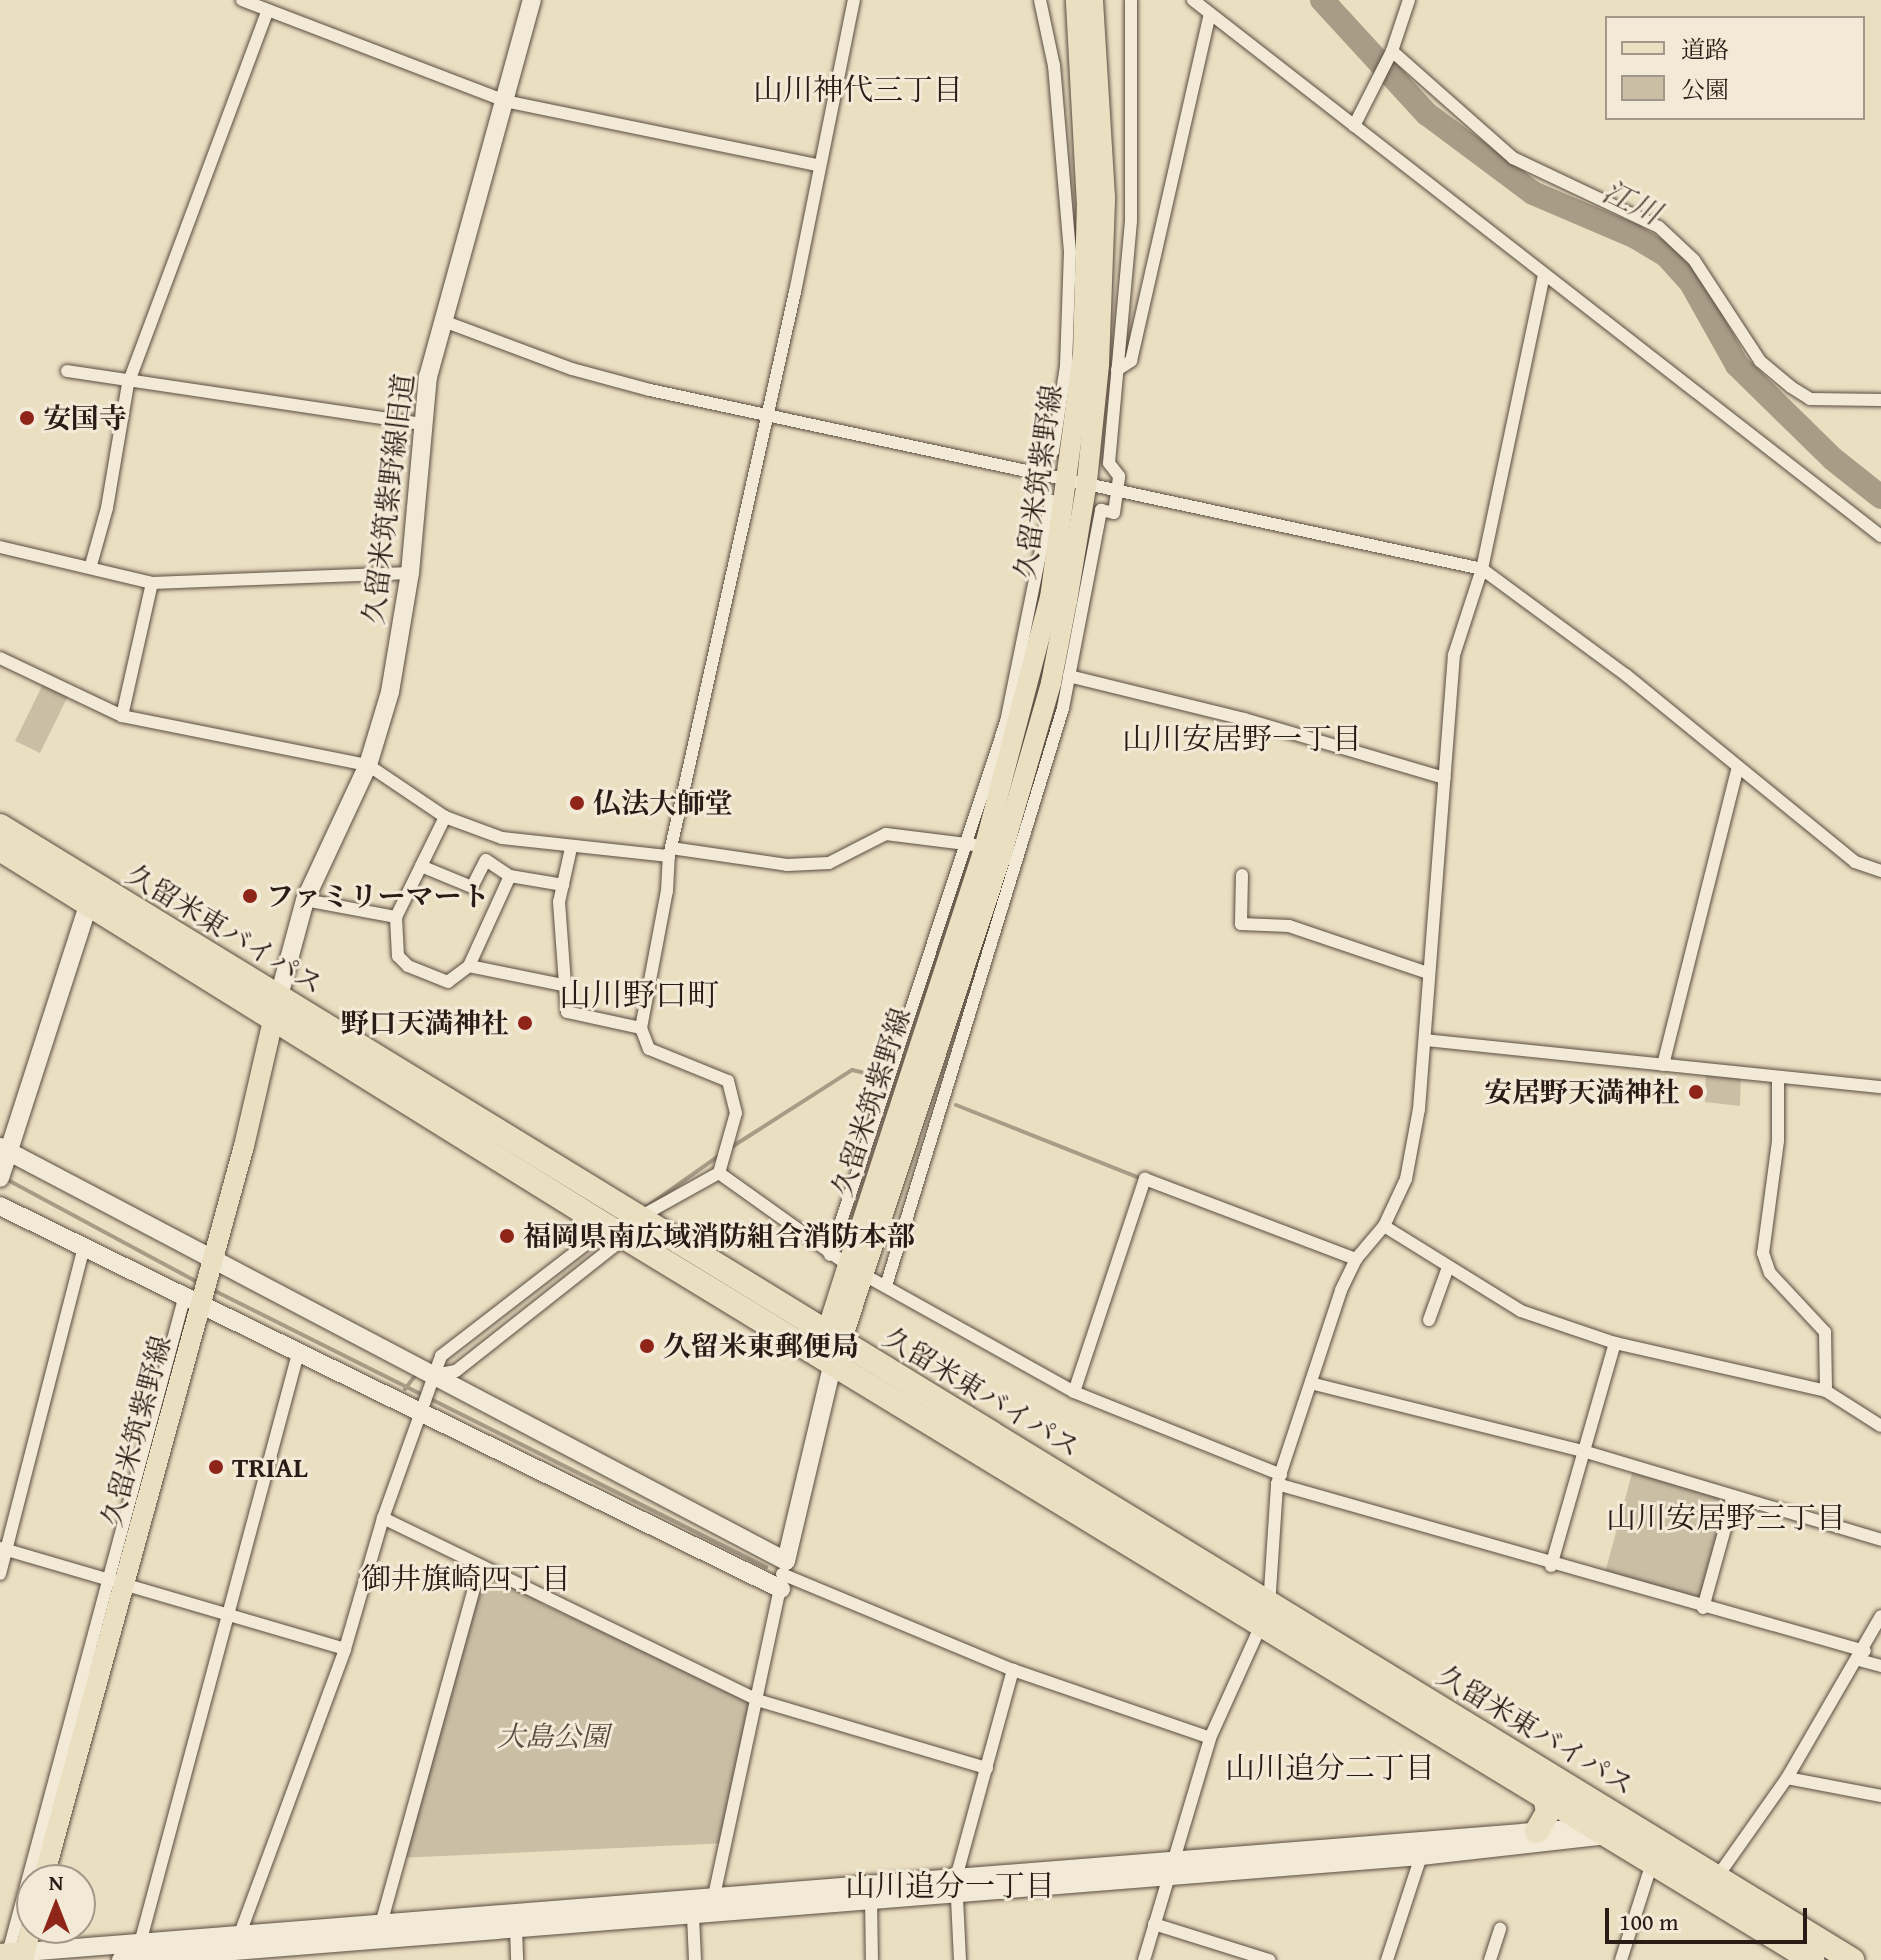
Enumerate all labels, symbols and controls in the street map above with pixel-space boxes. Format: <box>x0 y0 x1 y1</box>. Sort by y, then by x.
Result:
legend <box>1605 16 1865 120</box>
text: 道路 <box>1681 32 1729 67</box>
district label: 山川神代三丁目 <box>753 71 963 107</box>
text: 公園 <box>1681 72 1729 107</box>
water label: 江川 <box>1597 173 1667 231</box>
street label: 久留米筑紫野線旧道 <box>356 372 420 626</box>
street label: 久留米筑紫野線 <box>1008 383 1068 581</box>
place label: 安国寺 <box>43 401 127 435</box>
marker: 安国寺 <box>18 409 36 427</box>
district label: 山川安居野一丁目 <box>1122 720 1362 756</box>
place label: 仏法大師堂 <box>593 786 733 820</box>
marker: 仏法大師堂 <box>568 794 586 812</box>
street label: 久留米東バイパス <box>120 857 330 1001</box>
place label: ファミリーマート <box>266 879 490 913</box>
marker: ファミリーマート <box>241 887 259 905</box>
district label: 山川野口町 <box>559 976 719 1014</box>
street label: 久留米筑紫野線 <box>825 1004 917 1200</box>
place label: 野口天満神社 <box>341 1006 509 1040</box>
marker: 野口天満神社 <box>516 1014 534 1032</box>
place label: 安居野天満神社 <box>1484 1075 1680 1109</box>
marker: 安居野天満神社 <box>1687 1083 1705 1101</box>
place label: 福岡県南広域消防組合消防本部 <box>523 1219 915 1253</box>
marker: 福岡県南広域消防組合消防本部 <box>498 1227 516 1245</box>
street label: 久留米東バイパス <box>877 1320 1087 1464</box>
place label: 久留米東郵便局 <box>663 1329 859 1363</box>
street label: 久留米筑紫野線 <box>94 1332 178 1530</box>
marker: 久留米東郵便局 <box>638 1337 656 1355</box>
place label: TRIAL <box>232 1450 308 1484</box>
marker: TRIAL <box>207 1458 225 1476</box>
district label: 山川安居野三丁目 <box>1606 1499 1846 1535</box>
district label: 御井旗崎四丁目 <box>361 1560 571 1596</box>
street label: 久留米東バイパス <box>1431 1658 1641 1802</box>
park label: 大島公園 <box>497 1719 609 1753</box>
district label: 山川追分二丁目 <box>1225 1749 1435 1785</box>
north arrow <box>16 1864 96 1944</box>
text: N <box>49 1866 63 1898</box>
district label: 山川追分一丁目 <box>845 1867 1055 1903</box>
scale bar <box>1609 1892 1811 1942</box>
text: 100 m <box>1619 1904 1679 1939</box>

